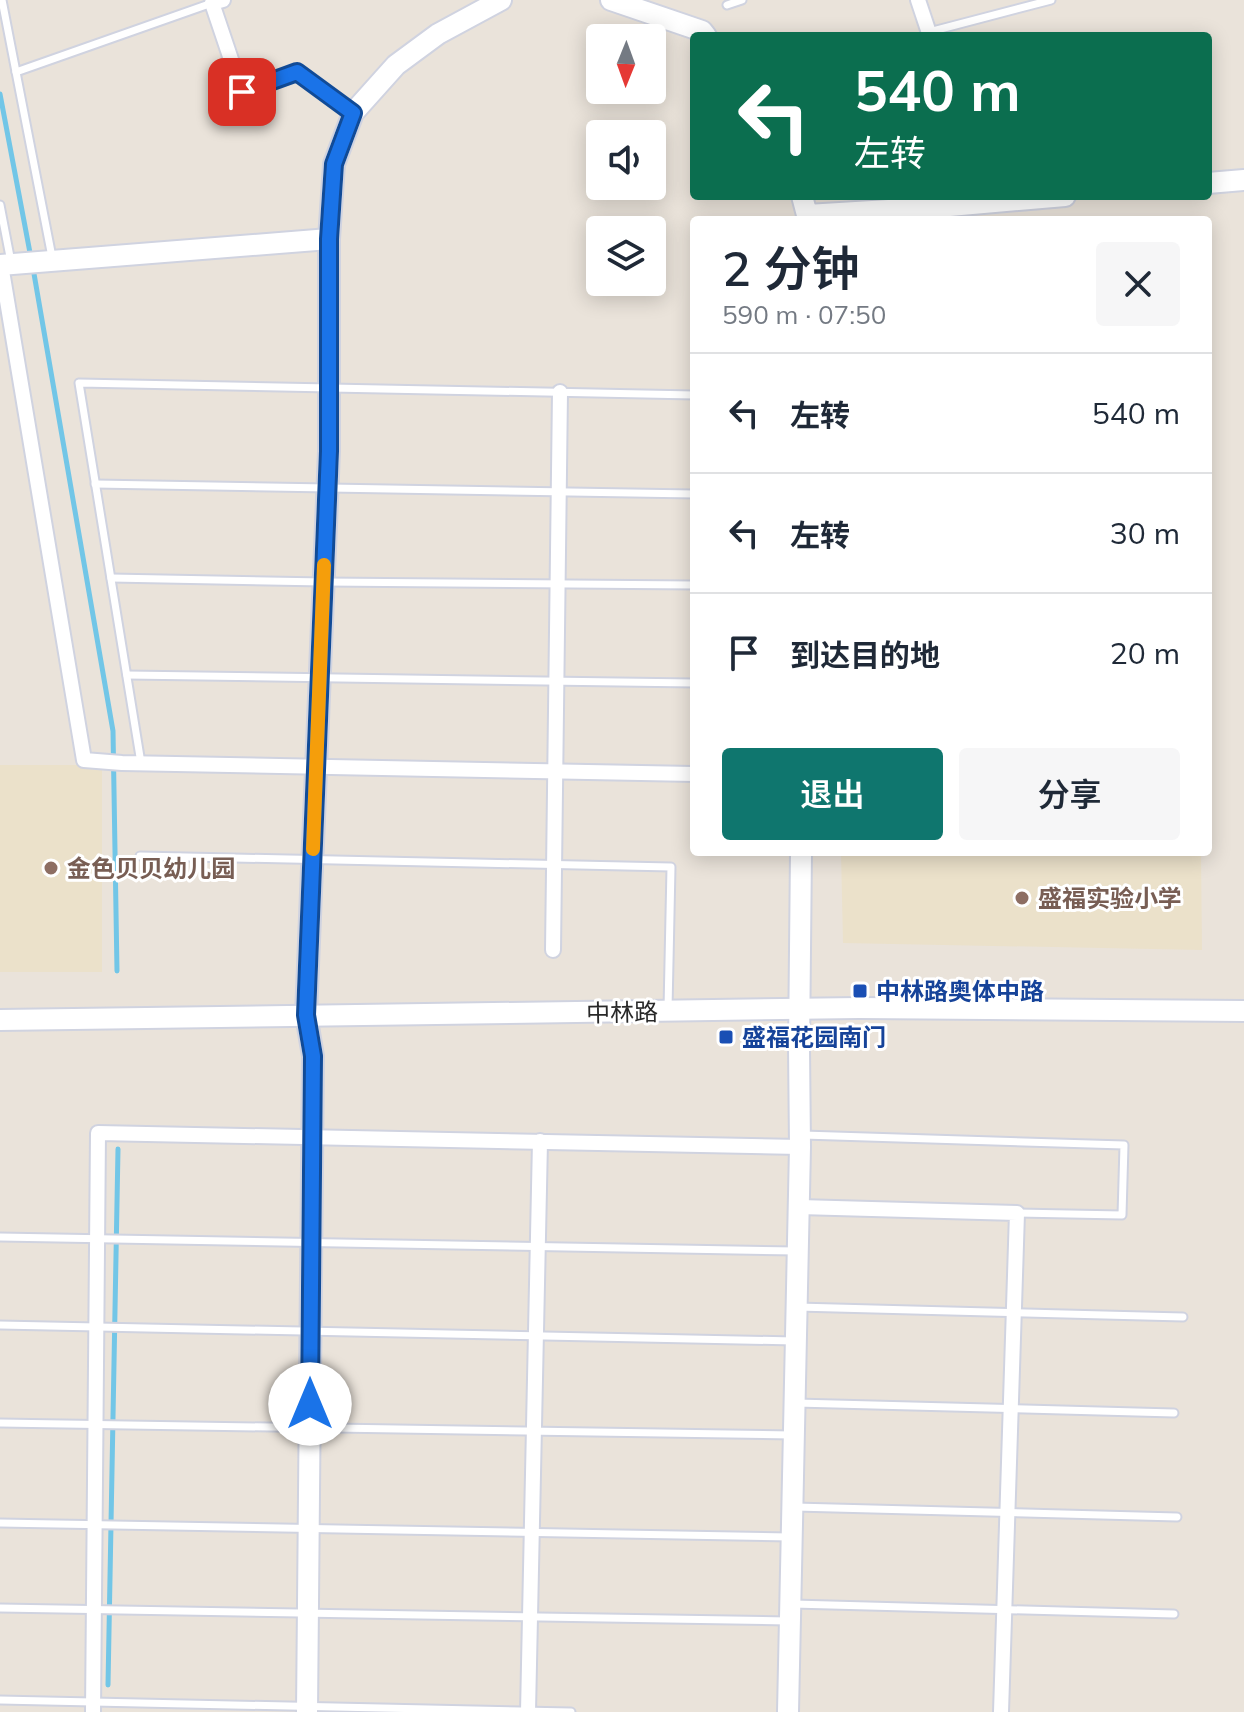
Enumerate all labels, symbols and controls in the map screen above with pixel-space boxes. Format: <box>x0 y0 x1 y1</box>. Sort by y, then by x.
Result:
north arrow <box>586 24 666 104</box>
map controls <box>586 24 666 296</box>
text: 540 m <box>854 55 1021 125</box>
pin <box>208 58 276 126</box>
icon: left <box>722 64 826 168</box>
icon: arrive <box>220 70 264 114</box>
button: sound <box>586 120 666 200</box>
text: 左转 <box>854 130 926 175</box>
button: layers <box>586 216 666 296</box>
text: 2 分钟 <box>722 238 860 298</box>
button: close <box>1096 242 1180 326</box>
text: 590 m · 07:50 <box>722 298 886 331</box>
icon: left <box>722 391 766 435</box>
text: 540 m <box>1092 394 1180 432</box>
text: 左转 <box>790 396 850 434</box>
icon: left <box>722 511 766 555</box>
text: 30 m <box>1110 514 1180 552</box>
text: 左转 <box>790 516 850 554</box>
icon: arrive <box>722 631 766 675</box>
text: 20 m <box>1110 634 1180 672</box>
text: 到达目的地 <box>790 636 940 674</box>
button: 退出 <box>722 748 943 840</box>
button: 分享 <box>959 748 1180 840</box>
place label: 金色贝贝幼儿园 <box>67 853 235 883</box>
marker: 金色贝贝幼儿园 <box>42 859 60 877</box>
place label: 盛福实验小学 <box>1038 883 1182 913</box>
marker: 盛福实验小学 <box>1013 889 1031 907</box>
place label: 中林路奥体中路 <box>876 976 1044 1006</box>
marker: 中林路奥体中路 <box>851 982 869 1000</box>
street label: 中林路 <box>586 996 658 1028</box>
place label: 盛福花园南门 <box>742 1022 886 1052</box>
marker: 盛福花园南门 <box>717 1028 735 1046</box>
position arrow <box>268 1362 352 1446</box>

